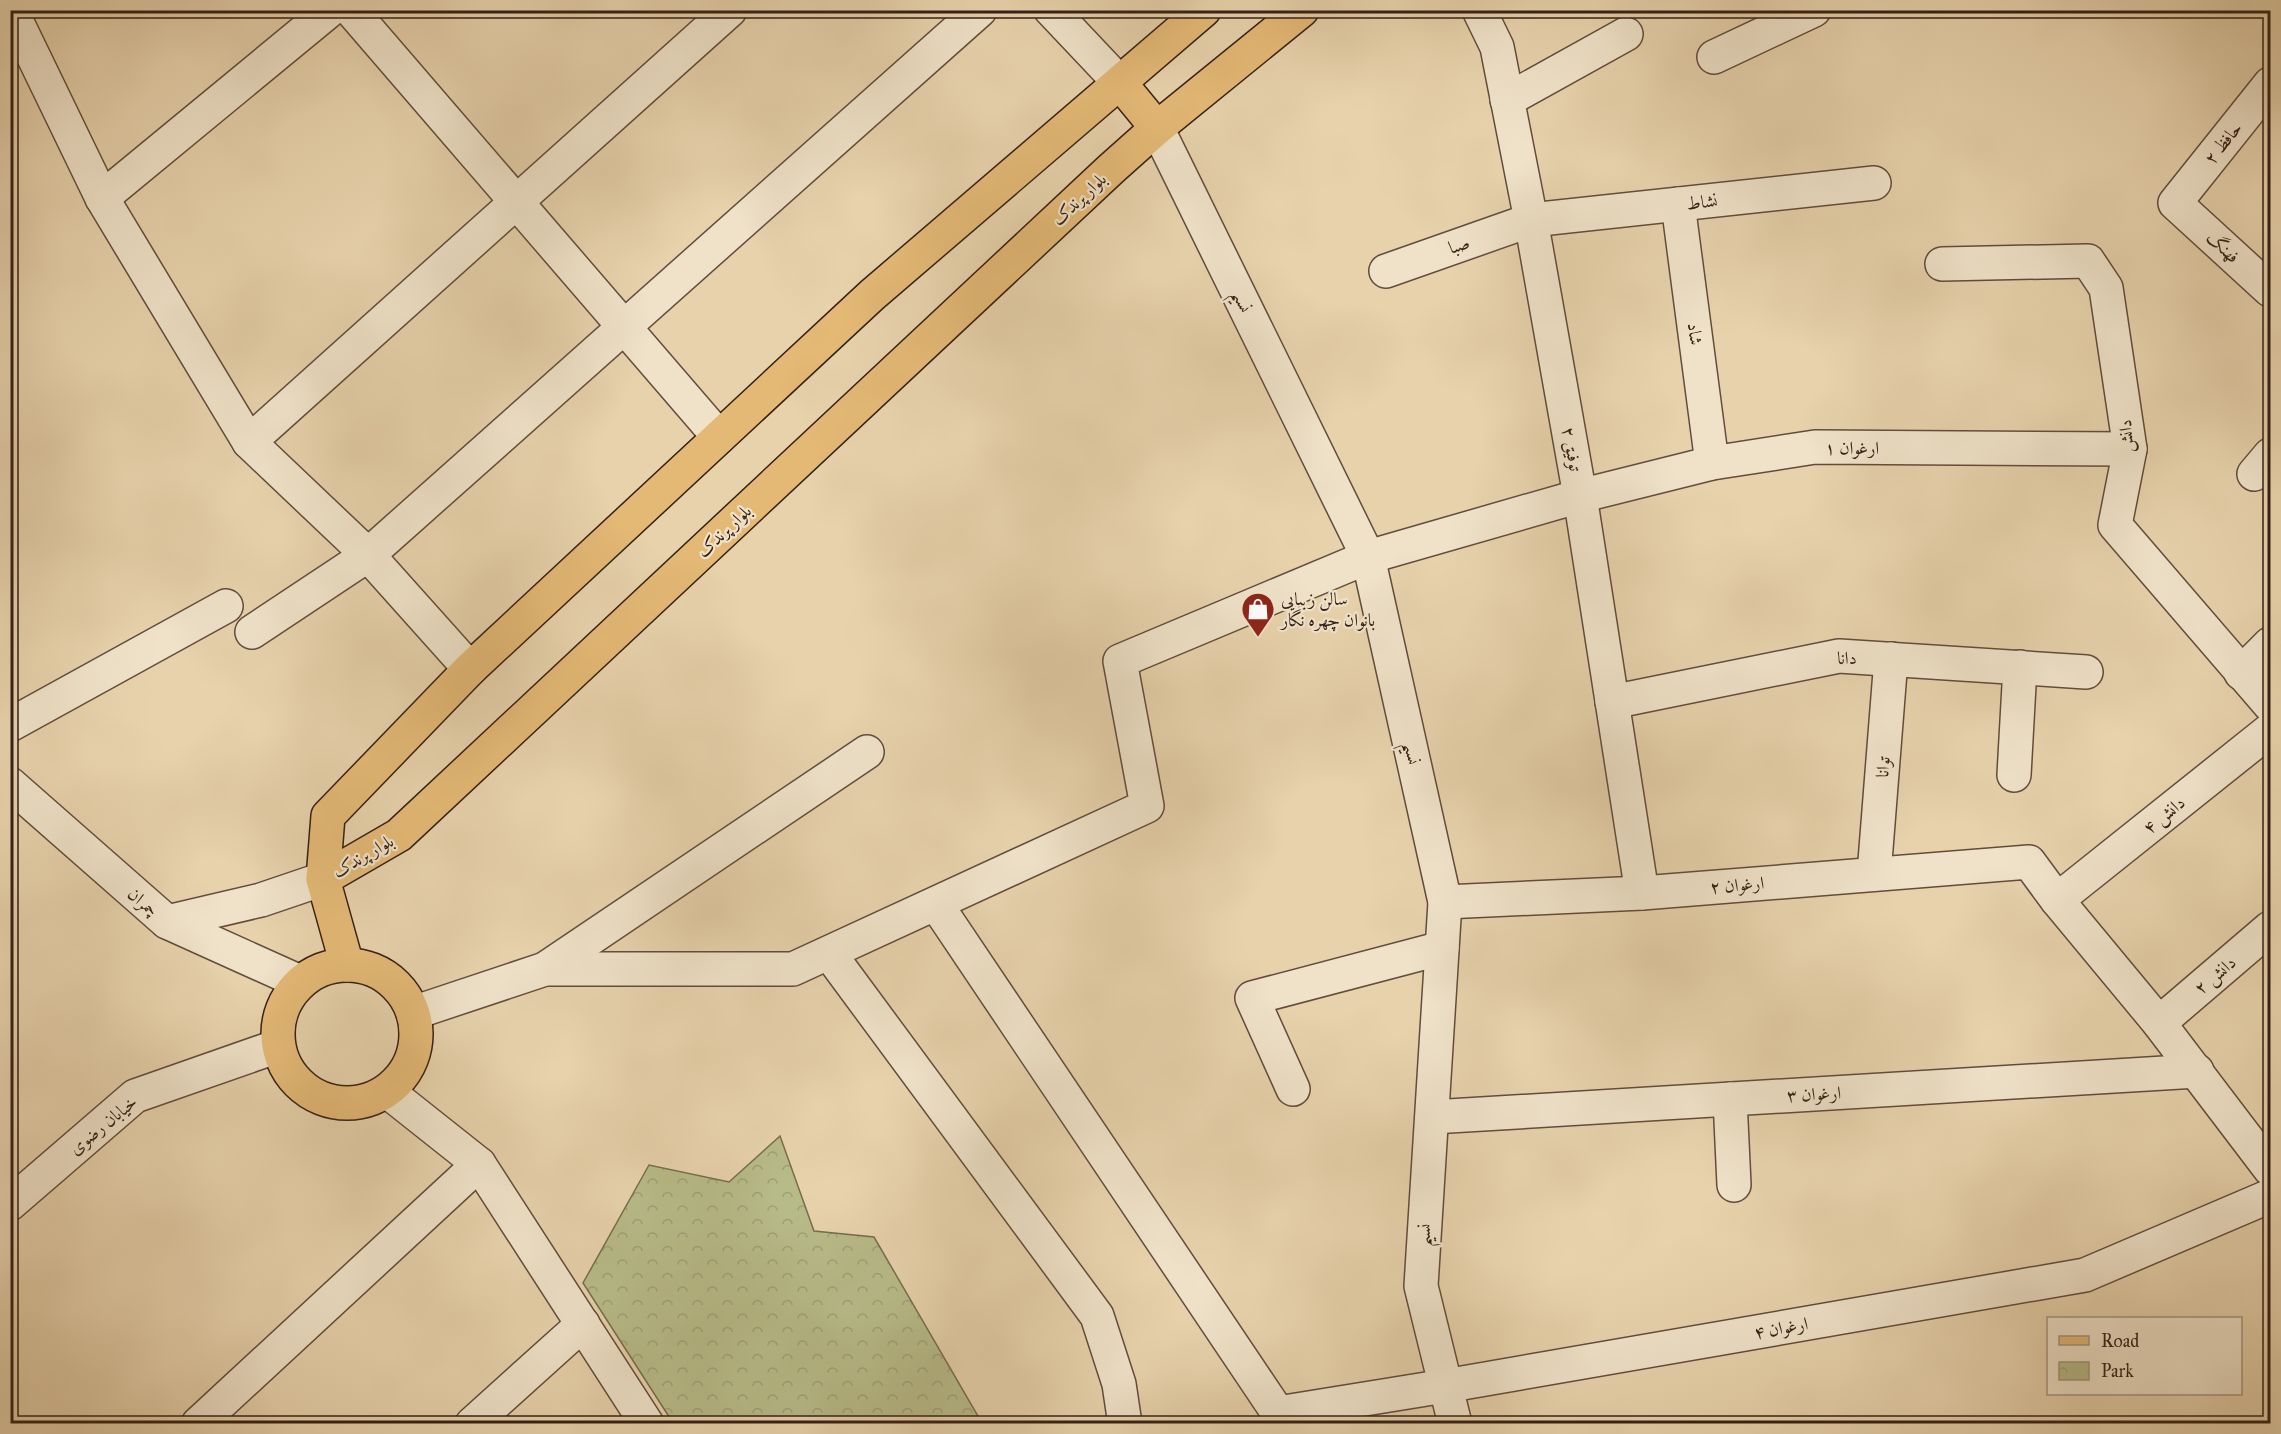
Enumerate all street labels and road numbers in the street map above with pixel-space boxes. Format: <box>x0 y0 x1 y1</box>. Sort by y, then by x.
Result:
street label: حافظ ۲ <box>2199 117 2247 169</box>
street label: بلوار پرندک <box>1047 168 1111 230</box>
street label: نشاط <box>1685 189 1719 215</box>
street label: فهنگ <box>2202 226 2245 268</box>
street label: صبا <box>1445 231 1473 259</box>
street label: نسیم <box>1221 286 1257 319</box>
street label: شاد <box>1683 322 1707 346</box>
street label: دانش <box>2114 419 2139 453</box>
street label: توفیق ۲ <box>1557 425 1587 473</box>
street label: ارغوان ۱ <box>1825 437 1879 459</box>
street label: بلوار پرندک <box>692 500 756 562</box>
street label: دانا <box>1837 647 1857 669</box>
street label: نسیم <box>1392 739 1425 768</box>
street label: توانا <box>1871 755 1895 778</box>
street label: دانش ۴ <box>2139 791 2190 839</box>
street label: بلوار پرندک <box>328 830 398 882</box>
street label: ارغوان ۲ <box>1709 872 1765 898</box>
street label: چمران <box>123 883 163 922</box>
street label: دانش ۲ <box>2190 951 2241 1000</box>
street label: ارغوان ۳ <box>1786 1082 1842 1106</box>
street label: خیابان رضوی <box>64 1091 142 1159</box>
street label: نسیم <box>1412 1223 1443 1248</box>
street label: ارغوان ۴ <box>1752 1312 1810 1344</box>

